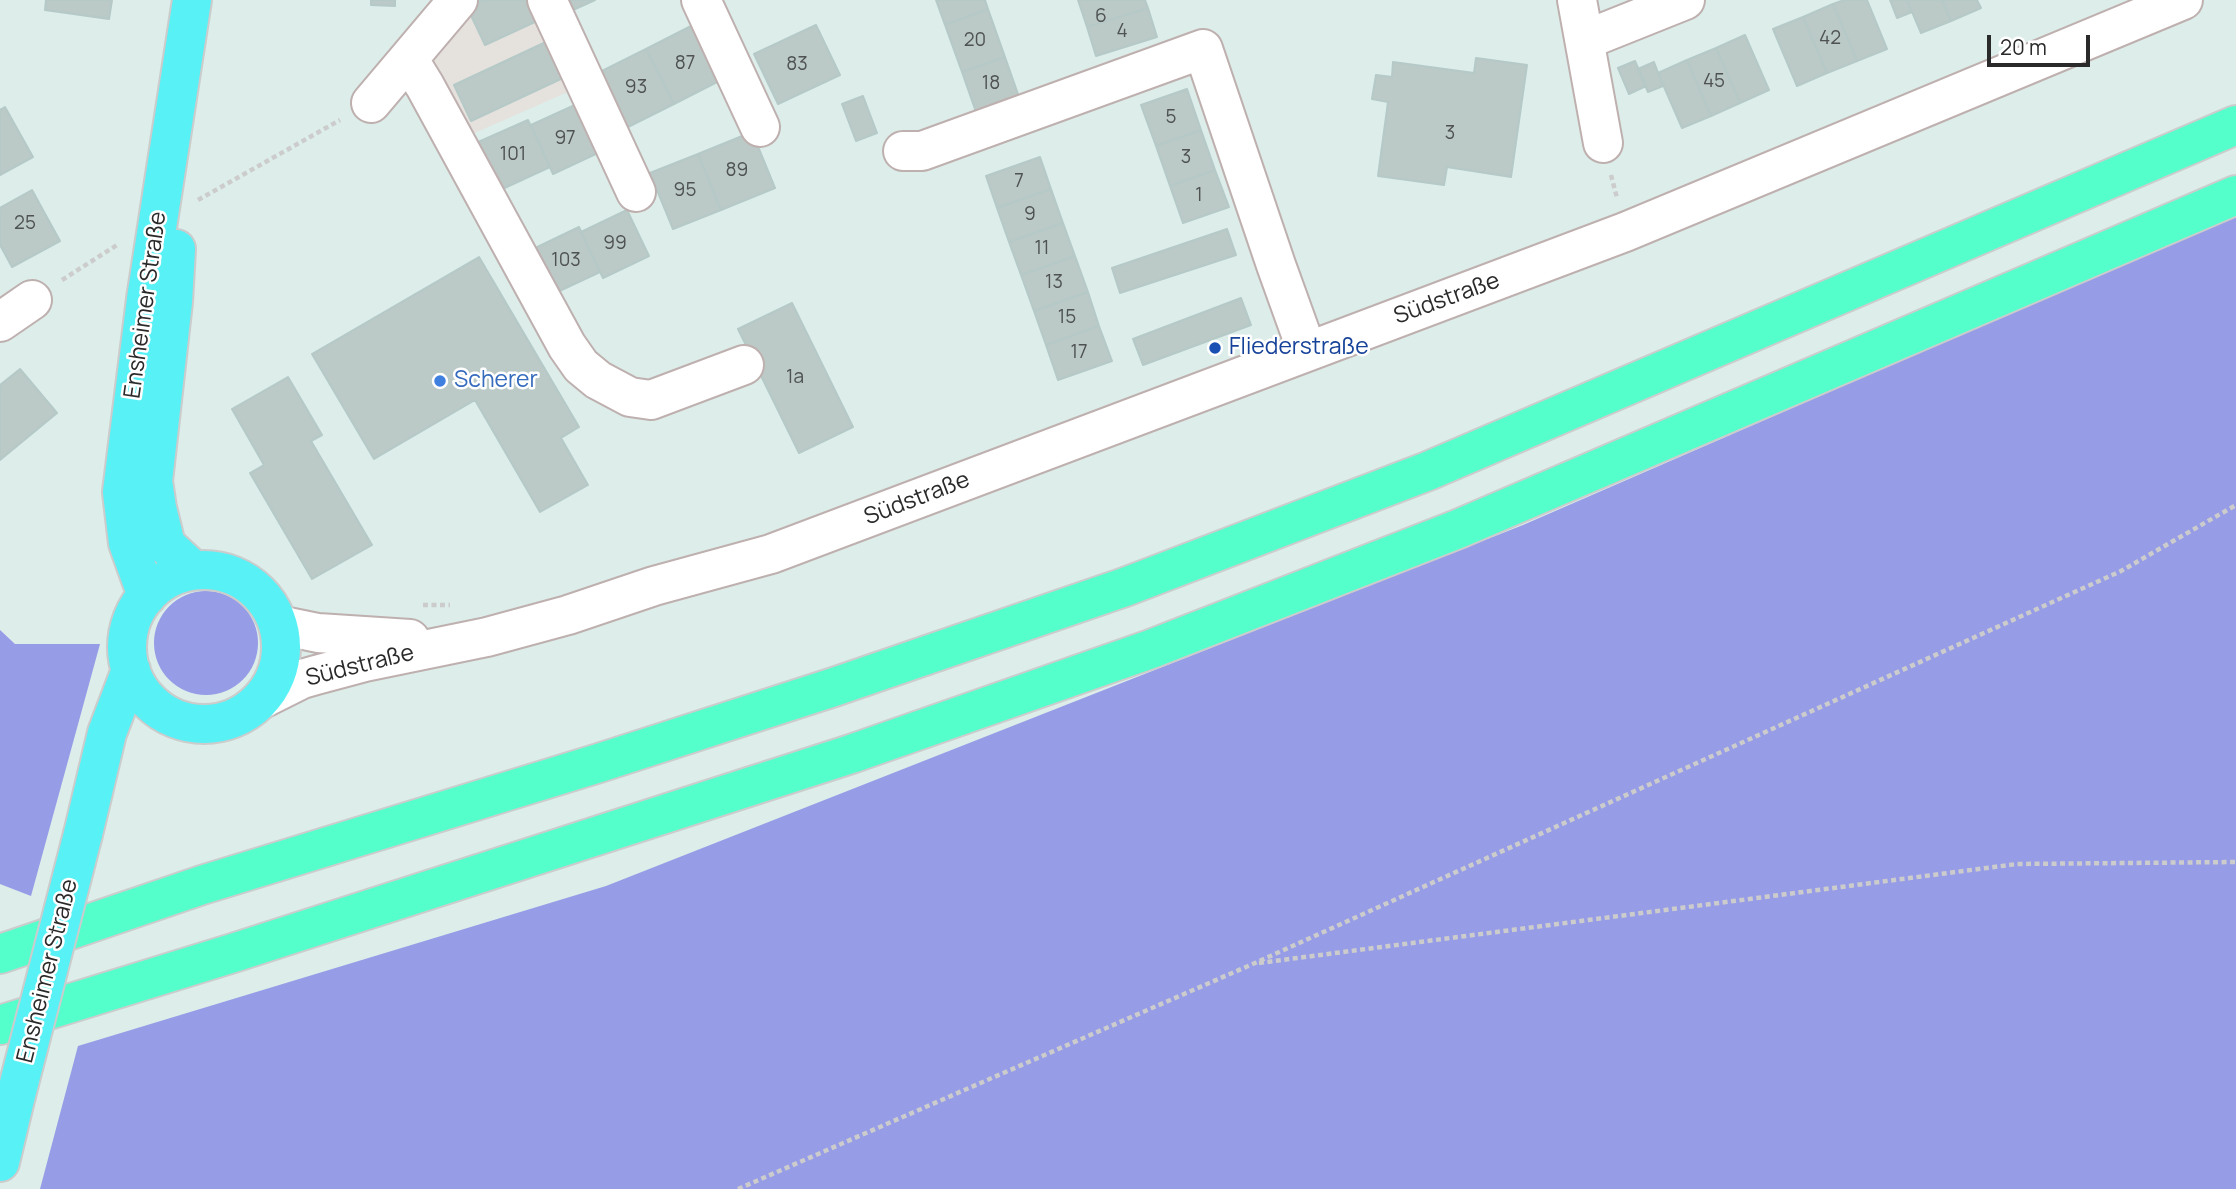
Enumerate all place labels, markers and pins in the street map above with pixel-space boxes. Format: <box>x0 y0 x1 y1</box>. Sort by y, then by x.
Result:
place label: Fliederstraße <box>1229 334 1369 362</box>
marker: Fliederstraße <box>1207 340 1223 356</box>
place label: Scherer <box>454 367 538 395</box>
marker: Scherer <box>432 373 448 389</box>

